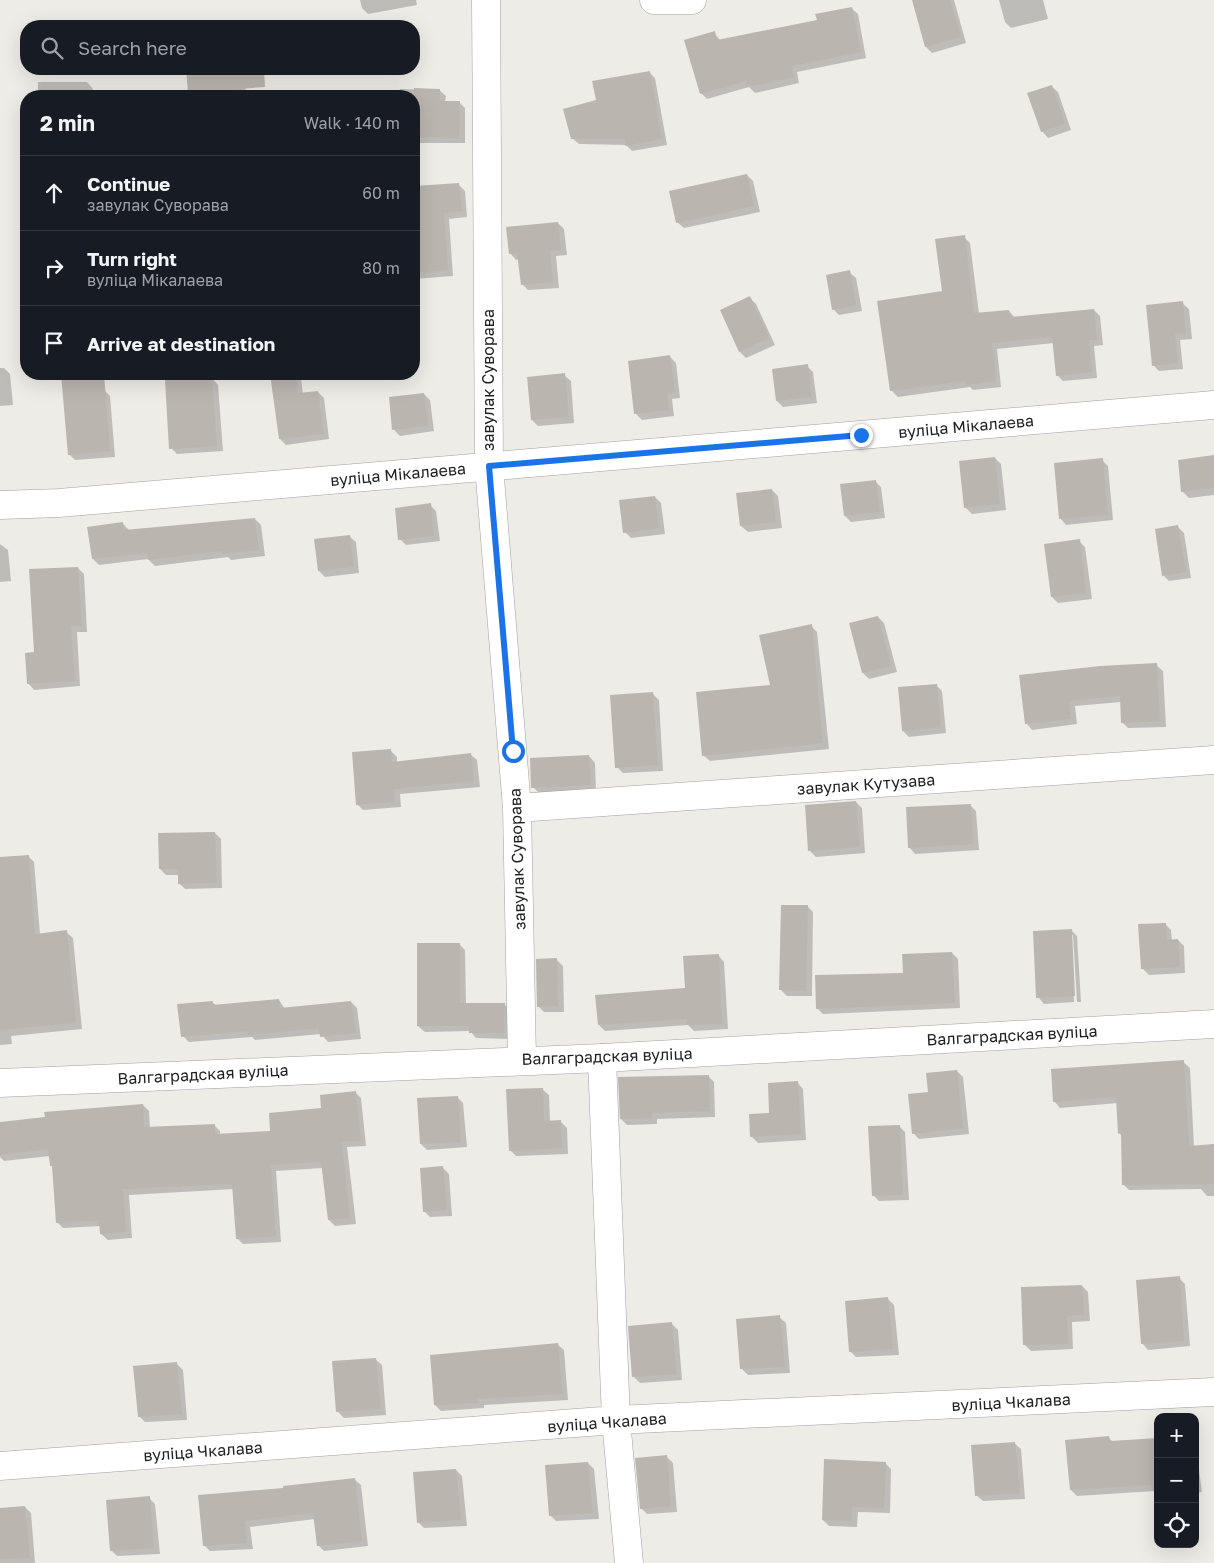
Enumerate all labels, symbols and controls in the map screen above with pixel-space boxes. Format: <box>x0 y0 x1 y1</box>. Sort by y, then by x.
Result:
search box <box>20 20 420 75</box>
icon: search <box>38 34 66 62</box>
text: Search here <box>78 36 187 59</box>
text: 2 min <box>40 110 95 136</box>
text: Walk · 140 m <box>304 113 400 133</box>
text: Continue <box>87 172 170 195</box>
icon: ahead <box>40 179 68 207</box>
text: 60 m <box>362 183 400 203</box>
text: завулак Суворава <box>87 195 229 215</box>
text: Turn right <box>87 247 177 270</box>
icon: right <box>40 254 68 282</box>
text: 80 m <box>362 258 400 278</box>
text: вуліца Мікалаева <box>87 270 223 290</box>
street label: завулак Суворава <box>478 309 498 451</box>
icon: arrive <box>40 329 68 357</box>
text: Arrive at destination <box>87 332 275 355</box>
street label: вуліца Мікалаева <box>897 410 1035 442</box>
route end <box>850 424 873 447</box>
street label: вуліца Мікалаева <box>329 458 467 490</box>
route start <box>502 740 525 763</box>
street label: завулак Кутузава <box>796 769 936 799</box>
street label: завулак Суворава <box>505 788 529 930</box>
street label: Валгаградская вуліца <box>926 1021 1098 1049</box>
street label: Валгаградская вуліца <box>521 1043 693 1069</box>
street label: Валгаградская вуліца <box>117 1060 289 1088</box>
street label: вуліца Чкалава <box>951 1389 1071 1415</box>
street label: вуліца Чкалава <box>547 1408 667 1436</box>
map controls <box>1154 1413 1199 1548</box>
button: + <box>1154 1413 1199 1458</box>
street label: вуліца Чкалава <box>143 1437 263 1465</box>
button: − <box>1154 1458 1199 1503</box>
button: locate <box>1154 1503 1199 1548</box>

